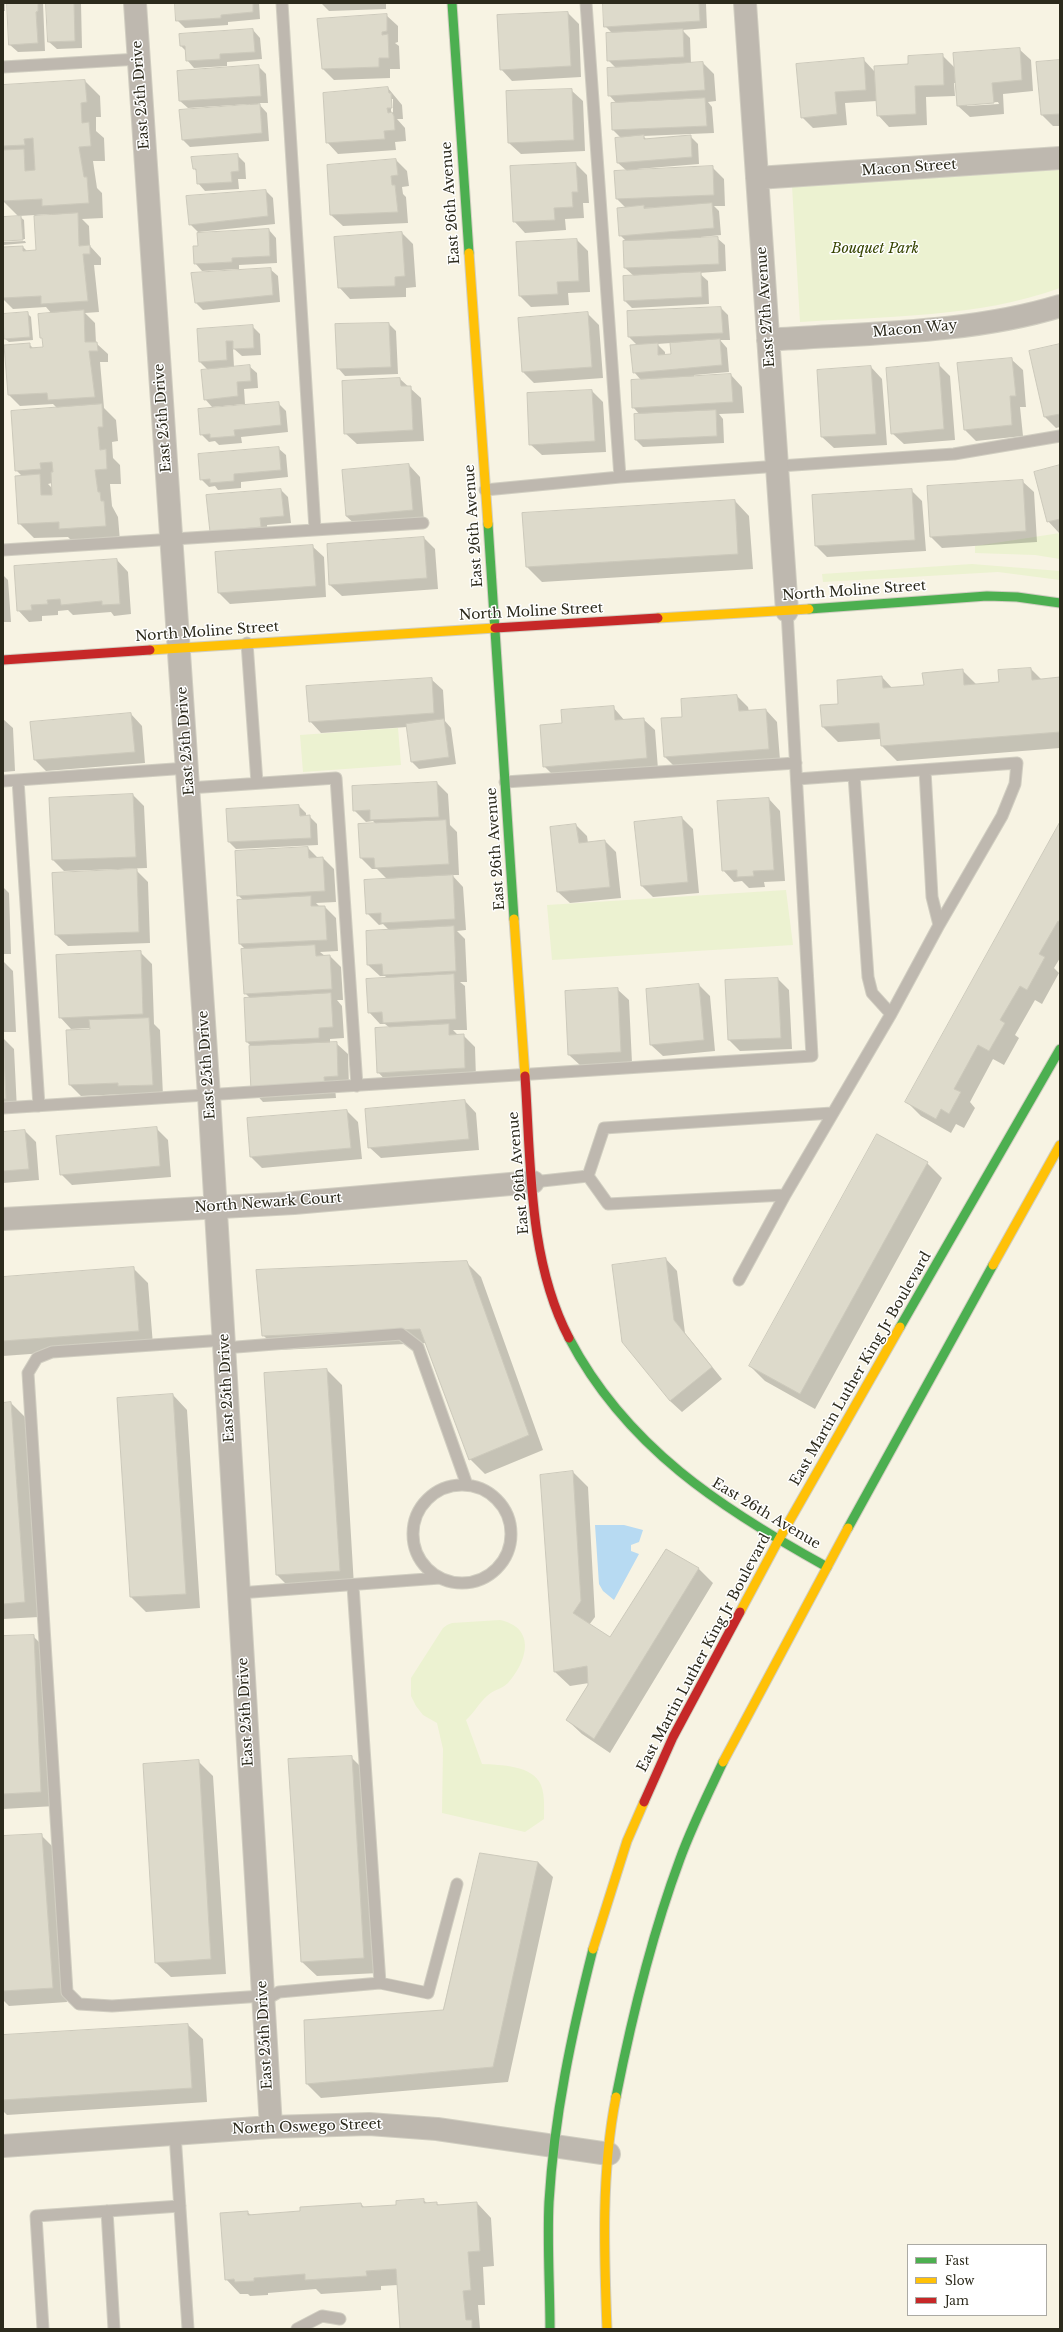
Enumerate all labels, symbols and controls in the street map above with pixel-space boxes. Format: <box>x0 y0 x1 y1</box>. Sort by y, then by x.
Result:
street label: East 25th Drive <box>129 40 153 150</box>
street label: East 26th Avenue <box>438 141 464 265</box>
street label: Macon Street <box>861 156 957 180</box>
park label: Bouquet Park <box>831 241 919 257</box>
street label: East 27th Avenue <box>753 246 779 368</box>
street label: Macon Way <box>872 317 958 341</box>
street label: East 25th Drive <box>151 363 175 473</box>
street label: East 26th Avenue <box>461 464 487 588</box>
street label: North Moline Street <box>782 578 926 604</box>
street label: North Moline Street <box>459 600 603 624</box>
street label: North Moline Street <box>135 619 279 645</box>
street label: East 25th Drive <box>174 686 198 796</box>
street label: East 26th Avenue <box>483 787 509 911</box>
street label: East 25th Drive <box>195 1010 219 1120</box>
street label: East 26th Avenue <box>505 1111 533 1235</box>
street label: North Newark Court <box>194 1189 342 1217</box>
street label: East Martin Luther King Jr Boulevard <box>787 1249 935 1489</box>
street label: East 25th Drive <box>216 1333 238 1443</box>
street label: East 26th Avenue <box>709 1475 823 1553</box>
street label: East Martin Luther King Jr Boulevard <box>634 1531 774 1775</box>
street label: East 25th Drive <box>235 1657 257 1767</box>
street label: East 25th Drive <box>254 1980 276 2090</box>
street label: North Oswego Street <box>232 2116 382 2138</box>
legend <box>907 2244 1047 2316</box>
text: Fast <box>945 2253 969 2268</box>
text: Slow <box>945 2273 974 2288</box>
text: Jam <box>945 2293 969 2308</box>

